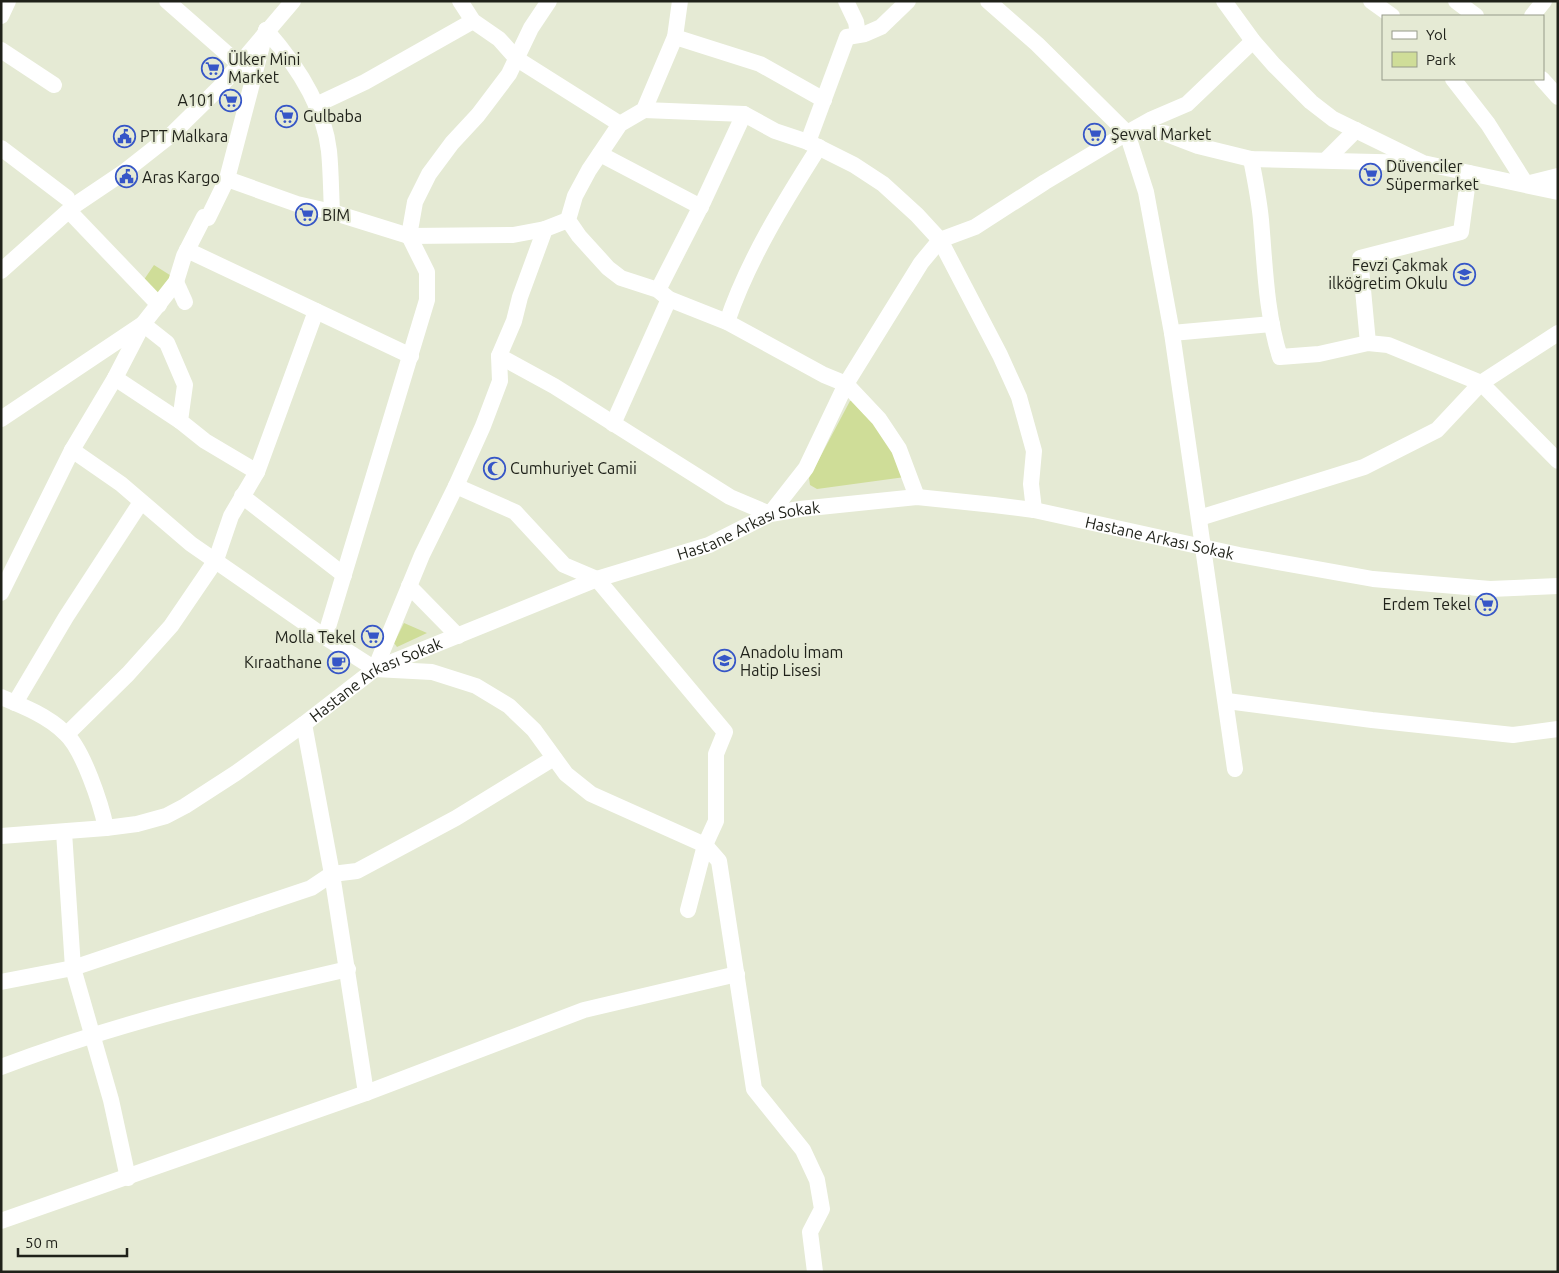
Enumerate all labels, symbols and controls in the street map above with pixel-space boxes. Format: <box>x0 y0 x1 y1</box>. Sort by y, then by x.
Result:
legend <box>1382 15 1544 80</box>
text: Yol <box>1426 26 1447 43</box>
place label: Ülker Mini Market <box>228 50 300 86</box>
text: Park <box>1426 51 1456 68</box>
supermarket icon: Ülker Mini Market <box>200 56 224 80</box>
supermarket icon: A101 <box>219 88 243 112</box>
place label: A101 <box>178 91 215 109</box>
supermarket icon: Gulbaba <box>275 104 299 128</box>
place label: Gulbaba <box>303 107 362 125</box>
supermarket icon: Şevval Market <box>1083 122 1107 146</box>
public building icon: PTT Malkara <box>112 124 136 148</box>
place label: Şevval Market <box>1111 125 1212 143</box>
place label: PTT Malkara <box>140 127 228 145</box>
place label: Düvenciler Süpermarket <box>1386 157 1480 193</box>
supermarket icon: Düvenciler Süpermarket <box>1358 163 1382 187</box>
public building icon: Aras Kargo <box>114 165 138 189</box>
place label: Aras Kargo <box>142 168 220 186</box>
supermarket icon: BIM <box>294 203 318 227</box>
place label: BIM <box>322 206 350 224</box>
place label: Fevzi Çakmak ilköğretim Okulu <box>1328 256 1448 292</box>
school or university icon: Fevzi Çakmak ilköğretim Okulu <box>1452 262 1476 286</box>
mosque icon: Cumhuriyet Camii <box>482 456 506 480</box>
place label: Cumhuriyet Camii <box>510 459 637 477</box>
street label: Hastane Arkası Sokak <box>675 498 821 563</box>
street label: Hastane Arkası Sokak <box>1084 513 1236 563</box>
supermarket icon: Erdem Tekel <box>1475 592 1499 616</box>
place label: Erdem Tekel <box>1383 595 1471 613</box>
supermarket icon: Molla Tekel <box>360 625 384 649</box>
place label: Molla Tekel <box>275 628 356 646</box>
street label: Hastane Arkası Sokak <box>306 634 445 725</box>
place label: Anadolu İmam Hatip Lisesi <box>740 643 843 679</box>
school or university icon: Anadolu İmam Hatip Lisesi <box>712 649 736 673</box>
cafe icon: Kıraathane <box>326 650 350 674</box>
place label: Kıraathane <box>244 653 322 671</box>
scale bar <box>18 1226 126 1258</box>
text: 50 m <box>25 1234 58 1251</box>

